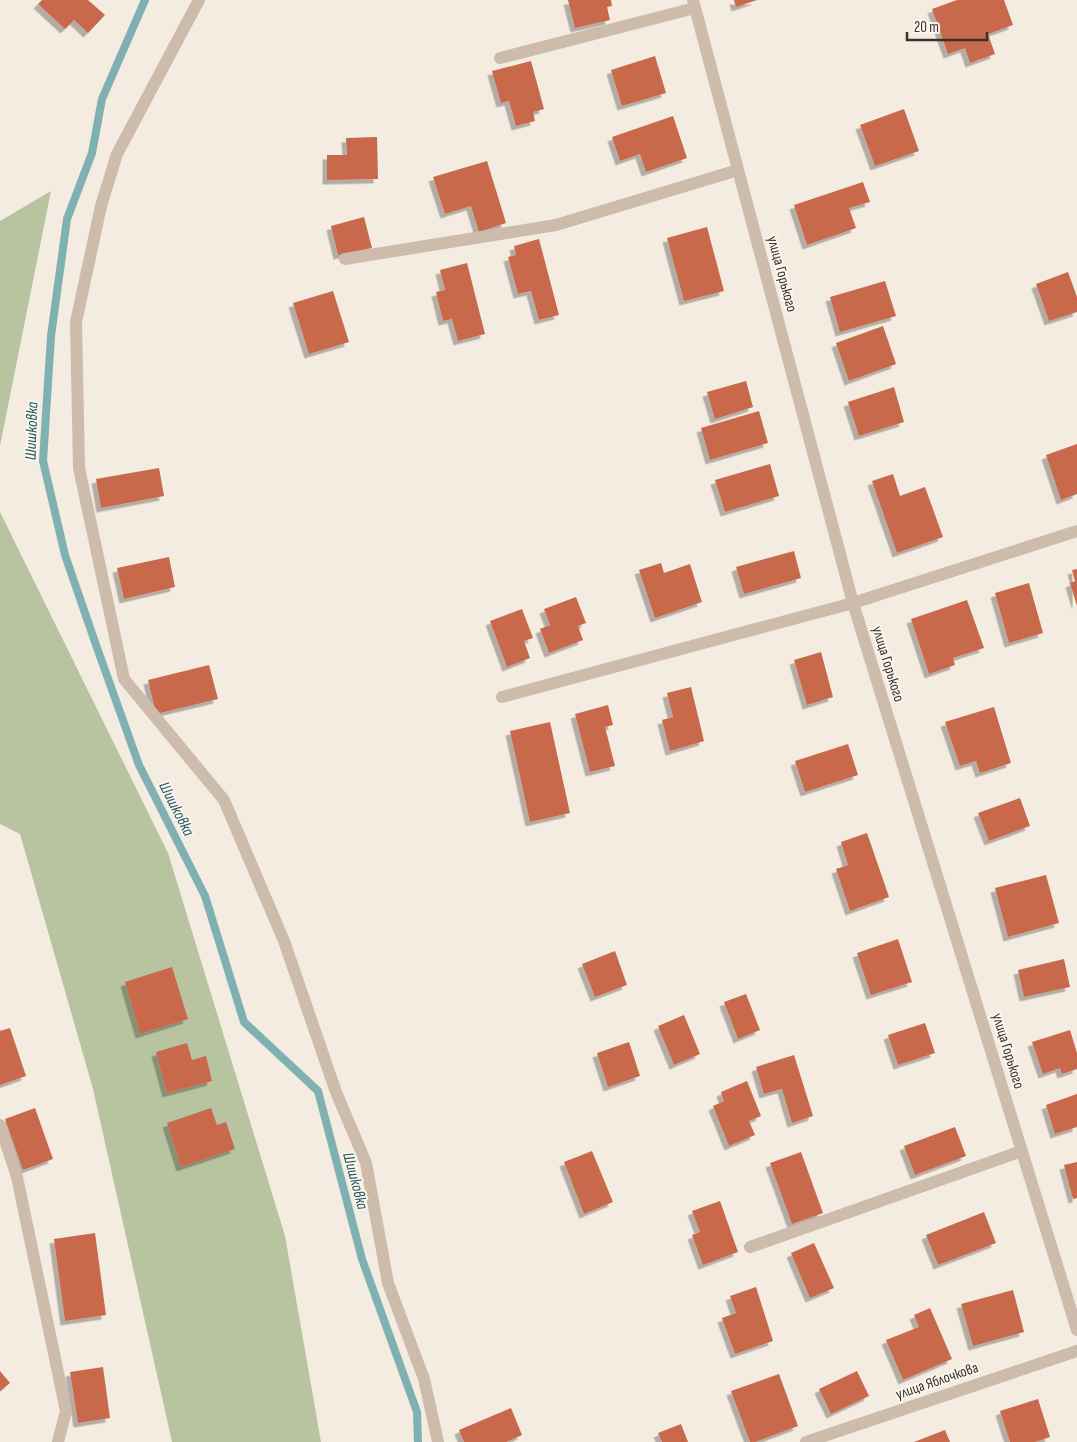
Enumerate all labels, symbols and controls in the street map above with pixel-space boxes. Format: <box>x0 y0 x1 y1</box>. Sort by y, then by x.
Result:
scale bar <box>907 10 987 42</box>
text: 20 m <box>914 18 939 37</box>
street label: улица Горького <box>763 234 801 314</box>
water label: Шишковка <box>21 401 43 460</box>
street label: улица Горького <box>868 624 908 704</box>
water label: Шишковка <box>154 779 198 840</box>
street label: улица Горького <box>988 1011 1028 1091</box>
water label: Шишковка <box>338 1150 372 1212</box>
street label: улица Яблочкова <box>893 1358 981 1404</box>

